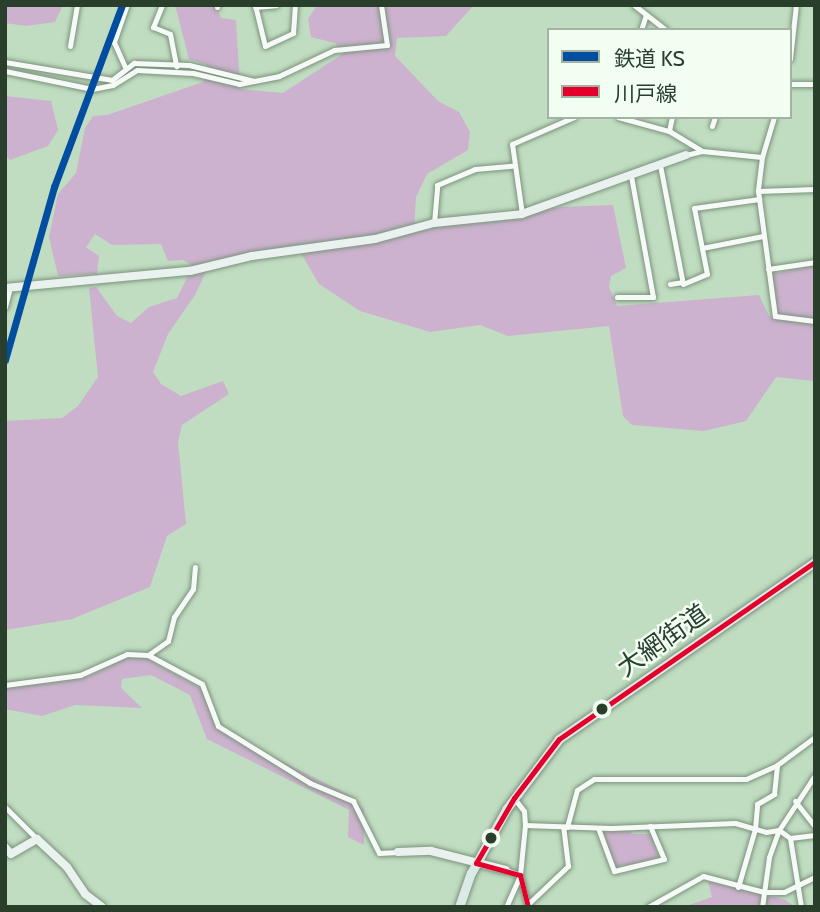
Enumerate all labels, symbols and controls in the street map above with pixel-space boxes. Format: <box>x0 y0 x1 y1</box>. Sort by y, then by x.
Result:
legend <box>547 28 792 119</box>
text: 鉄道 KS <box>614 46 685 71</box>
text: 川戸線 <box>614 81 677 106</box>
street label: 大網街道 <box>611 598 715 684</box>
unlabelled marker <box>595 702 609 716</box>
unlabelled marker <box>484 831 498 845</box>

